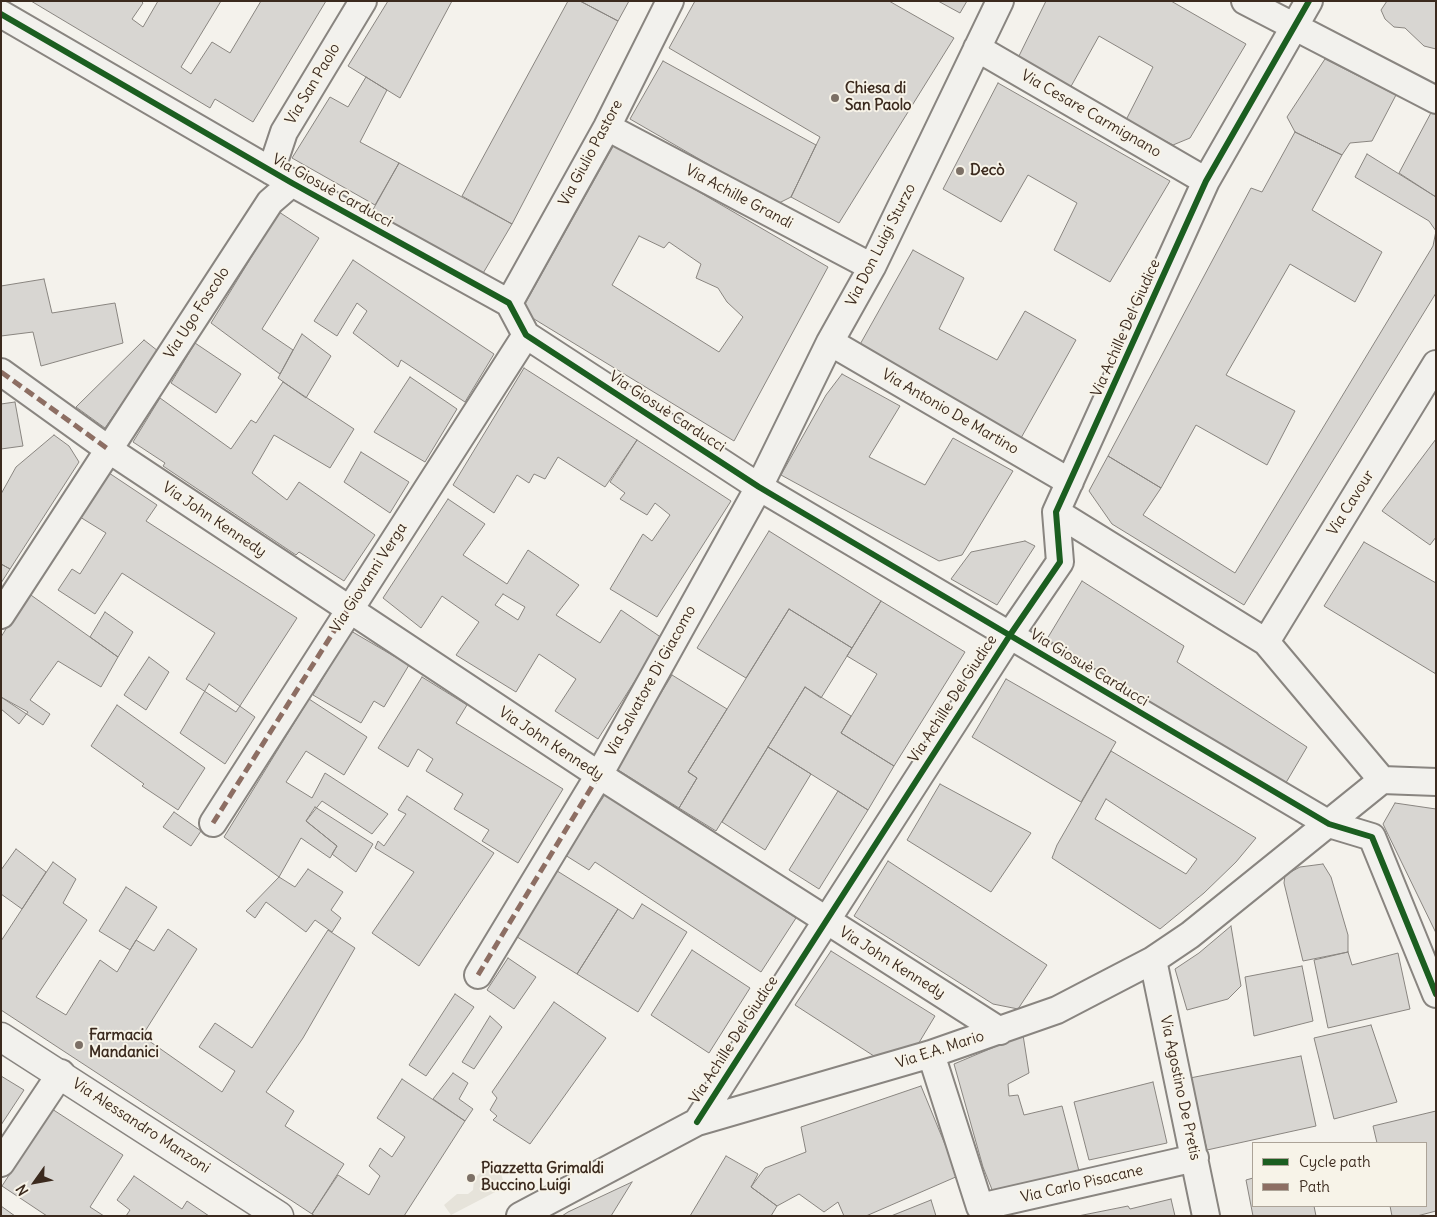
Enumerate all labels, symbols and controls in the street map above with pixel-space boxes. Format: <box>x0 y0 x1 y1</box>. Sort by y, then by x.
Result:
street label: Via San Paolo <box>282 40 344 128</box>
street label: Via Cesare Carmignano <box>1018 66 1164 162</box>
place label: Chiesa di San Paolo <box>845 80 912 115</box>
marker: Chiesa di San Paolo <box>829 92 841 104</box>
street label: Via Giulio Pastore <box>555 97 627 209</box>
street label: Via Giosuè Carducci <box>269 150 395 232</box>
street label: Via Achille Grandi <box>682 161 796 233</box>
place label: Decò <box>970 162 1005 180</box>
marker: Decò <box>954 165 966 177</box>
street label: Via Don Luigi Sturzo <box>842 181 920 309</box>
street label: Via Achille Del Giudice <box>1088 256 1164 400</box>
street label: Via Ugo Foscolo <box>161 264 233 362</box>
street label: Via Antonio De Martino <box>878 365 1022 459</box>
street label: Via Giosuè Carducci <box>606 368 728 456</box>
street label: Via Cavour <box>1324 467 1378 539</box>
street label: Via John Kennedy <box>159 479 269 561</box>
street label: Via Giovanni Verga <box>327 520 411 636</box>
street label: Via Salvatore Di Giacomo <box>602 603 700 759</box>
street label: Via Giosuè Carducci <box>1027 626 1151 710</box>
street label: Via Achille Del Giudice <box>905 632 1001 766</box>
street label: Via John Kennedy <box>495 703 607 785</box>
street label: Via John Kennedy <box>836 923 948 1003</box>
street label: Via Achille Del Giudice <box>686 973 782 1107</box>
street label: Via Agostino De Pretis <box>1156 1014 1204 1162</box>
place label: Farmacia Mandanici <box>89 1027 159 1062</box>
street label: Via E.A. Mario <box>894 1027 986 1073</box>
marker: Farmacia Mandanici <box>73 1039 85 1051</box>
street label: Via Alessandro Manzoni <box>69 1075 213 1177</box>
legend <box>1252 1142 1427 1207</box>
text: Cycle path <box>1299 1152 1371 1171</box>
north arrow <box>10 1157 60 1207</box>
place label: Piazzetta Grimaldi Buccino Luigi <box>481 1160 604 1195</box>
street label: Via Carlo Pisacane <box>1019 1161 1145 1207</box>
marker: Piazzetta Grimaldi Buccino Luigi <box>465 1172 477 1184</box>
text: Path <box>1299 1177 1330 1196</box>
text: N <box>12 1181 32 1199</box>

